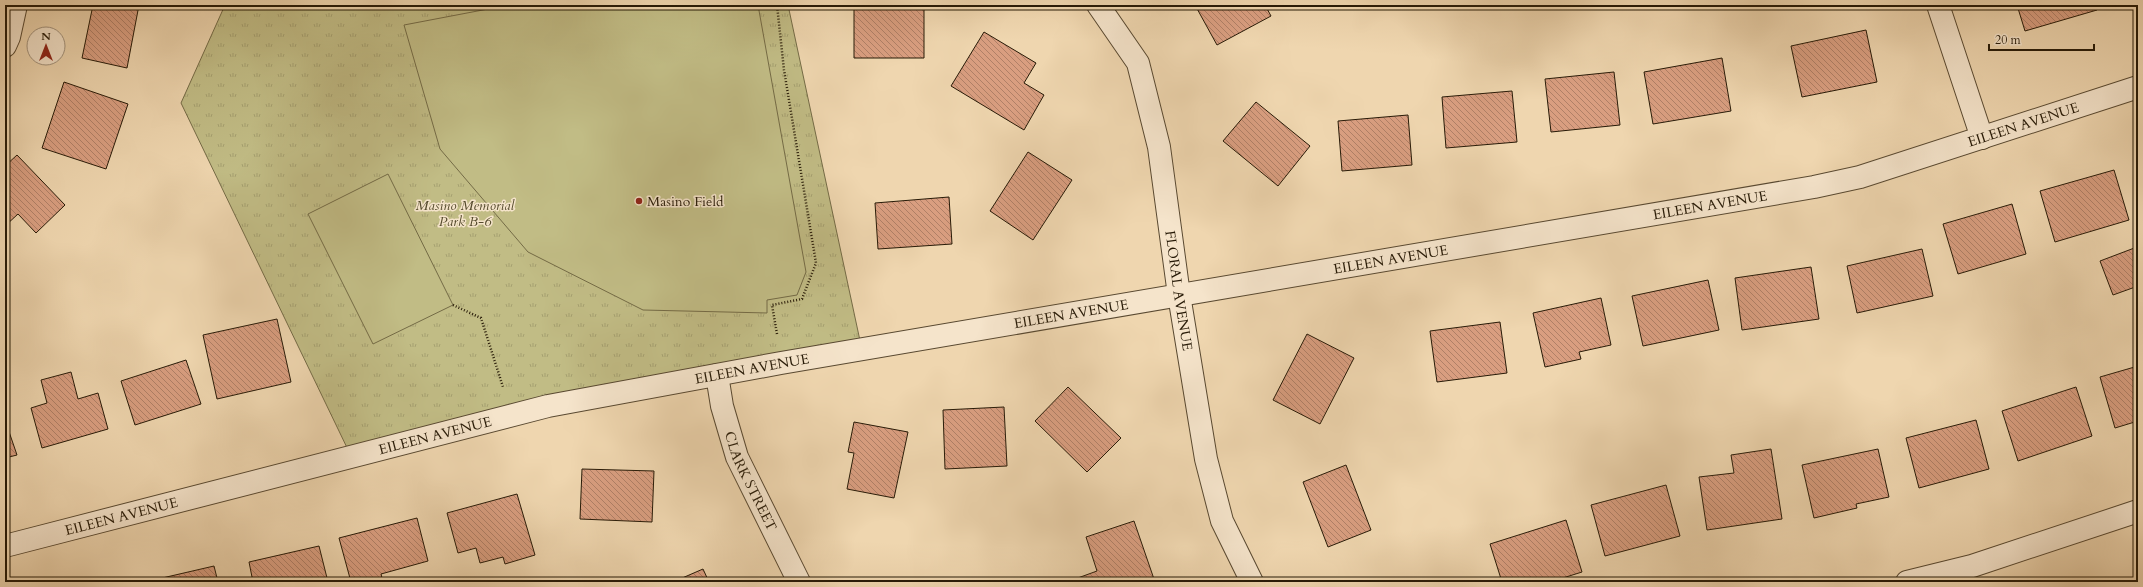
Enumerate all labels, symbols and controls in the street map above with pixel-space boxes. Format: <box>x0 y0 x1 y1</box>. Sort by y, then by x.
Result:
north arrow <box>26 26 66 66</box>
scale bar <box>1989 26 2094 52</box>
text: N <box>41 29 51 44</box>
text: 20 m <box>1995 32 2022 48</box>
street label: EILEEN AVENUE <box>1965 98 2082 152</box>
street label: EILEEN AVENUE <box>1651 186 1769 224</box>
place label: Masino Field <box>647 192 724 211</box>
park label: Masino Memorial Park B-6 <box>416 196 516 231</box>
marker: Masino Field <box>634 196 644 206</box>
street label: FLORAL AVENUE <box>1160 229 1197 353</box>
street label: EILEEN AVENUE <box>1332 240 1450 279</box>
street label: EILEEN AVENUE <box>1013 295 1130 333</box>
street label: EILEEN AVENUE <box>693 349 811 389</box>
street label: EILEEN AVENUE <box>377 412 494 459</box>
street label: CLARK STREET <box>720 429 781 534</box>
street label: EILEEN AVENUE <box>63 493 180 540</box>

